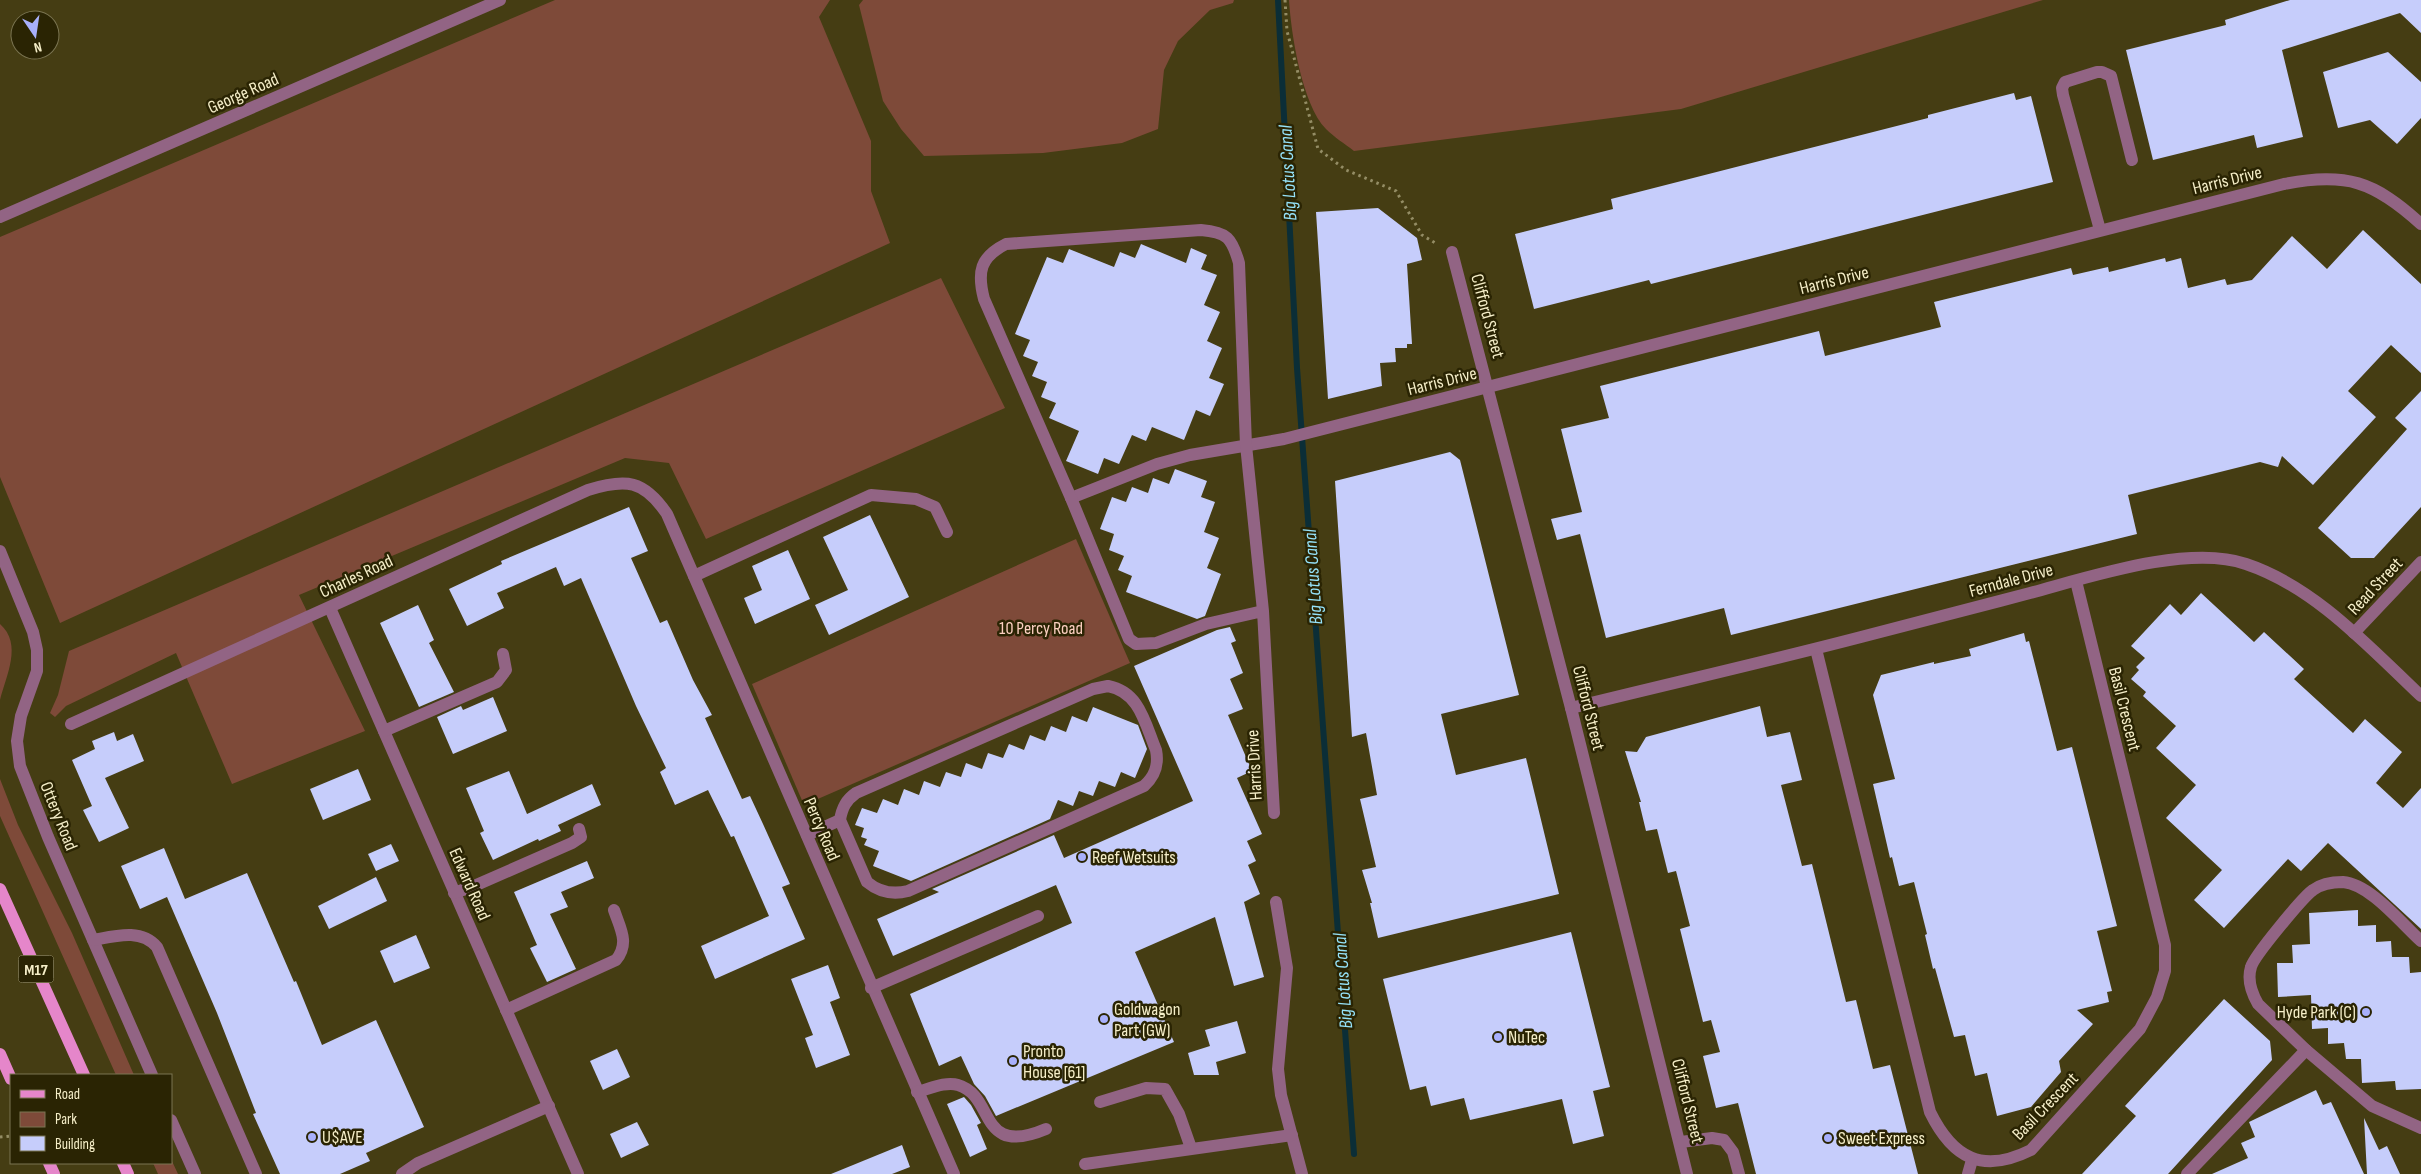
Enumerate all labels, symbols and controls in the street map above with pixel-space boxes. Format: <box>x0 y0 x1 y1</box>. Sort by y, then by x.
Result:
north arrow <box>10 10 60 60</box>
text: N <box>32 38 43 56</box>
street label: George Road <box>204 68 282 118</box>
water label: Big Lotus Canal <box>1274 124 1302 221</box>
street label: Harris Drive <box>2190 162 2264 199</box>
street label: Harris Drive <box>1797 262 1871 299</box>
street label: Clifford Street <box>1466 272 1509 361</box>
street label: Harris Drive <box>1405 363 1479 400</box>
water label: Big Lotus Canal <box>1299 528 1328 625</box>
street label: Charles Road <box>316 550 396 603</box>
street label: Read Street <box>2344 553 2407 619</box>
street label: Ferndale Drive <box>1967 559 2055 602</box>
park label: 10 Percy Road <box>999 618 1083 639</box>
street label: Clifford Street <box>1568 664 1609 753</box>
street label: Basil Crescent <box>2104 665 2145 754</box>
street label: Harris Drive <box>1242 729 1267 801</box>
street label: Ottery Road <box>35 779 82 854</box>
street label: Percy Road <box>799 794 844 864</box>
street label: Edward Road <box>444 845 495 924</box>
place label: Reef Wetsuits <box>1092 847 1176 868</box>
marker: Reef Wetsuits <box>1076 851 1088 863</box>
water label: Big Lotus Canal <box>1329 932 1358 1029</box>
road number: M17 <box>18 956 54 982</box>
place label: Goldwagon Part (GW) <box>1114 999 1180 1041</box>
place label: Hyde Park (C) <box>2277 1002 2356 1023</box>
marker: Hyde Park (C) <box>2360 1006 2372 1018</box>
marker: Goldwagon Part (GW) <box>1098 1013 1110 1025</box>
place label: NuTec <box>1508 1027 1545 1048</box>
marker: NuTec <box>1492 1031 1504 1043</box>
place label: Pronto House [61] <box>1023 1041 1085 1083</box>
marker: Pronto House [61] <box>1007 1055 1019 1067</box>
street label: Clifford Street <box>1667 1057 1708 1146</box>
street label: Basil Crescent <box>2008 1068 2083 1145</box>
legend <box>10 1074 172 1164</box>
text: Road <box>55 1085 80 1104</box>
text: Park <box>55 1110 77 1129</box>
place label: U$AVE <box>322 1127 363 1148</box>
place label: Sweet Express <box>1838 1128 1925 1149</box>
marker: U$AVE <box>306 1131 318 1143</box>
marker: Sweet Express <box>1822 1132 1834 1144</box>
text: Building <box>55 1135 95 1154</box>

